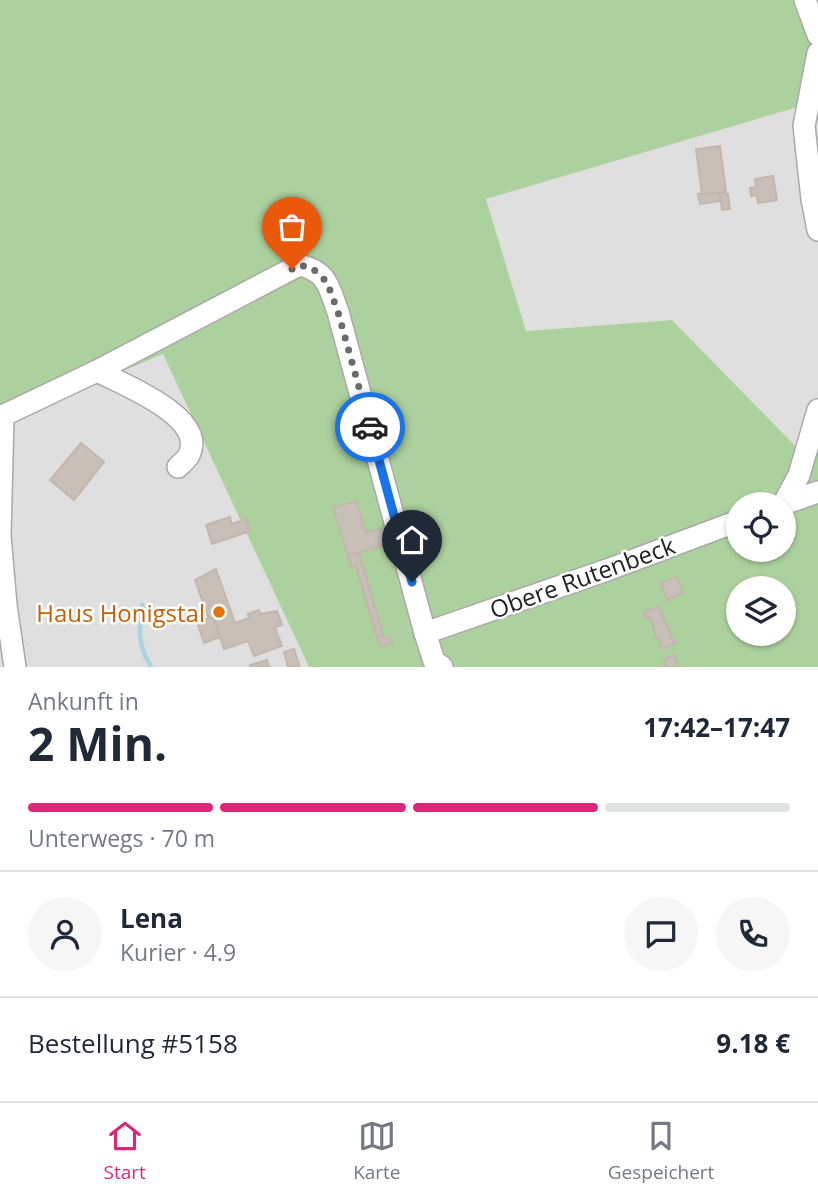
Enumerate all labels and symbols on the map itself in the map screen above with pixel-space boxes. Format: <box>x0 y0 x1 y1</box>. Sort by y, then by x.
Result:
pin <box>262 197 322 269</box>
courier <box>335 392 405 462</box>
pin <box>382 510 442 582</box>
street label: Obere Rutenbeck <box>485 528 680 626</box>
place label: Haus Honigstal <box>36 596 205 629</box>
marker: Haus Honigstal <box>211 604 227 620</box>

